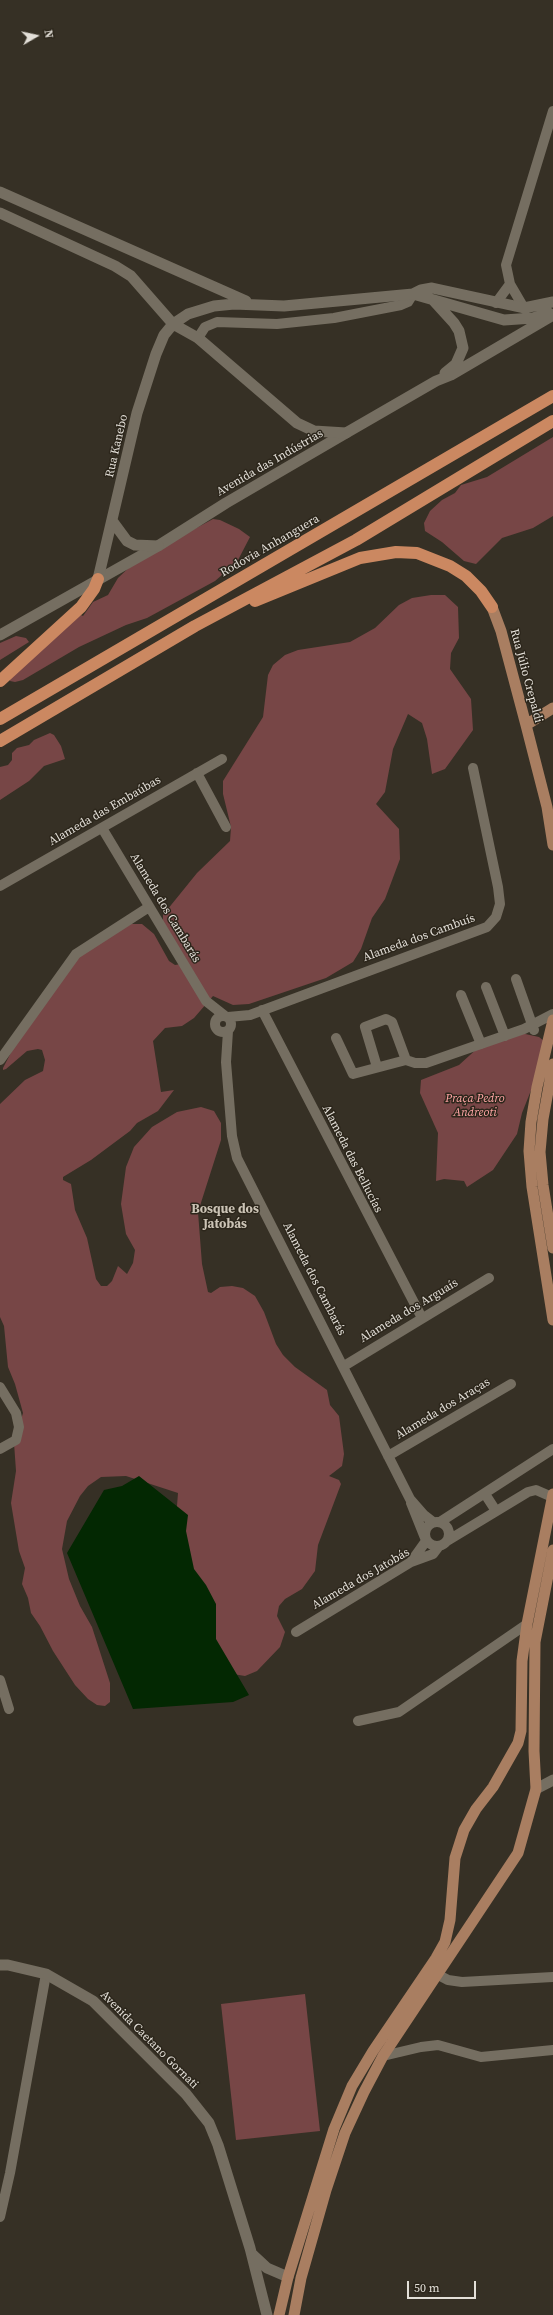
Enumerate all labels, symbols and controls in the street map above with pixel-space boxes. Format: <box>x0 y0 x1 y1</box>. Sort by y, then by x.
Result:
north arrow <box>16 16 56 56</box>
text: N <box>40 29 56 39</box>
street label: Rua Kanebo <box>103 413 131 479</box>
street label: Avenida das Indústrias <box>214 427 326 499</box>
street label: Rodovia Anhanguera <box>218 512 322 580</box>
street label: Rua Júlio Crepaldi <box>507 627 545 725</box>
street label: Alameda das Embaúbas <box>46 773 164 849</box>
street label: Alameda dos Cambarás <box>127 851 203 965</box>
street label: Alameda dos Cambuís <box>361 911 477 965</box>
park label: Praça Pedro Andreoti <box>445 1092 505 1120</box>
street label: Alameda das Bellucías <box>319 1103 385 1215</box>
district label: Bosque dos Jatobás <box>191 1202 259 1233</box>
street label: Alameda dos Cambarás <box>279 1220 349 1338</box>
street label: Alameda dos Arguaís <box>357 1276 461 1346</box>
street label: Alameda dos Araças <box>393 1375 493 1443</box>
street label: Alameda dos Jatobás <box>310 1545 412 1613</box>
street label: Avenida Caetano Gornati <box>97 1988 201 2092</box>
scale bar <box>409 2273 478 2299</box>
text: 50 m <box>414 2280 440 2296</box>

